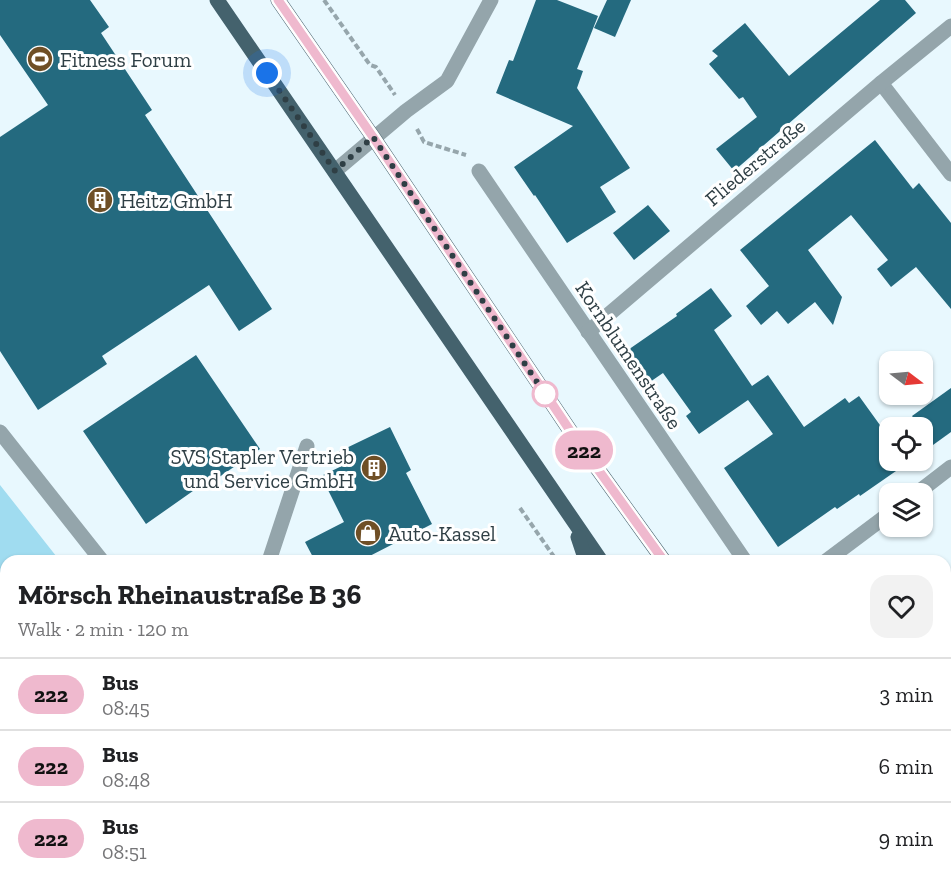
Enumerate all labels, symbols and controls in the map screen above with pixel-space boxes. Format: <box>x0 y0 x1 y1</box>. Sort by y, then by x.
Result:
sports icon: Fitness Forum <box>25 44 55 74</box>
place label: Fitness Forum <box>60 47 191 72</box>
your location <box>252 58 282 88</box>
street label: Fliederstraße <box>700 113 810 211</box>
building icon: Heitz GmbH <box>85 185 115 215</box>
place label: Heitz GmbH <box>120 188 233 213</box>
street label: Kornblumenstraße <box>570 276 688 434</box>
north arrow <box>879 351 933 405</box>
map controls <box>879 351 933 537</box>
unlabelled marker <box>532 381 558 407</box>
button: locate <box>879 417 933 471</box>
line badge: 222 <box>550 430 618 470</box>
text: 222 <box>567 438 601 463</box>
place label: SVS Stapler Vertrieb und Service GmbH <box>171 444 354 493</box>
building icon: SVS Stapler Vertrieb und Service GmbH <box>359 453 389 483</box>
button: layers <box>879 483 933 537</box>
shop icon: Auto-Kassel <box>353 518 383 548</box>
place label: Auto-Kassel <box>388 521 496 546</box>
button: heart <box>870 575 933 638</box>
text: Mörsch Rheinaustraße B 36 <box>18 578 361 611</box>
text: Walk · 2 min · 120 m <box>18 617 189 641</box>
text: Bus <box>102 669 139 696</box>
text: 3 min <box>879 681 933 708</box>
text: 222 <box>34 682 68 707</box>
text: 08:45 <box>102 696 150 720</box>
text: Bus <box>102 741 139 768</box>
text: 6 min <box>879 753 933 780</box>
text: 222 <box>34 754 68 779</box>
text: 08:48 <box>102 768 150 792</box>
text: Bus <box>102 813 139 840</box>
text: 9 min <box>879 825 933 852</box>
text: 222 <box>34 826 68 851</box>
text: 08:51 <box>102 840 147 864</box>

